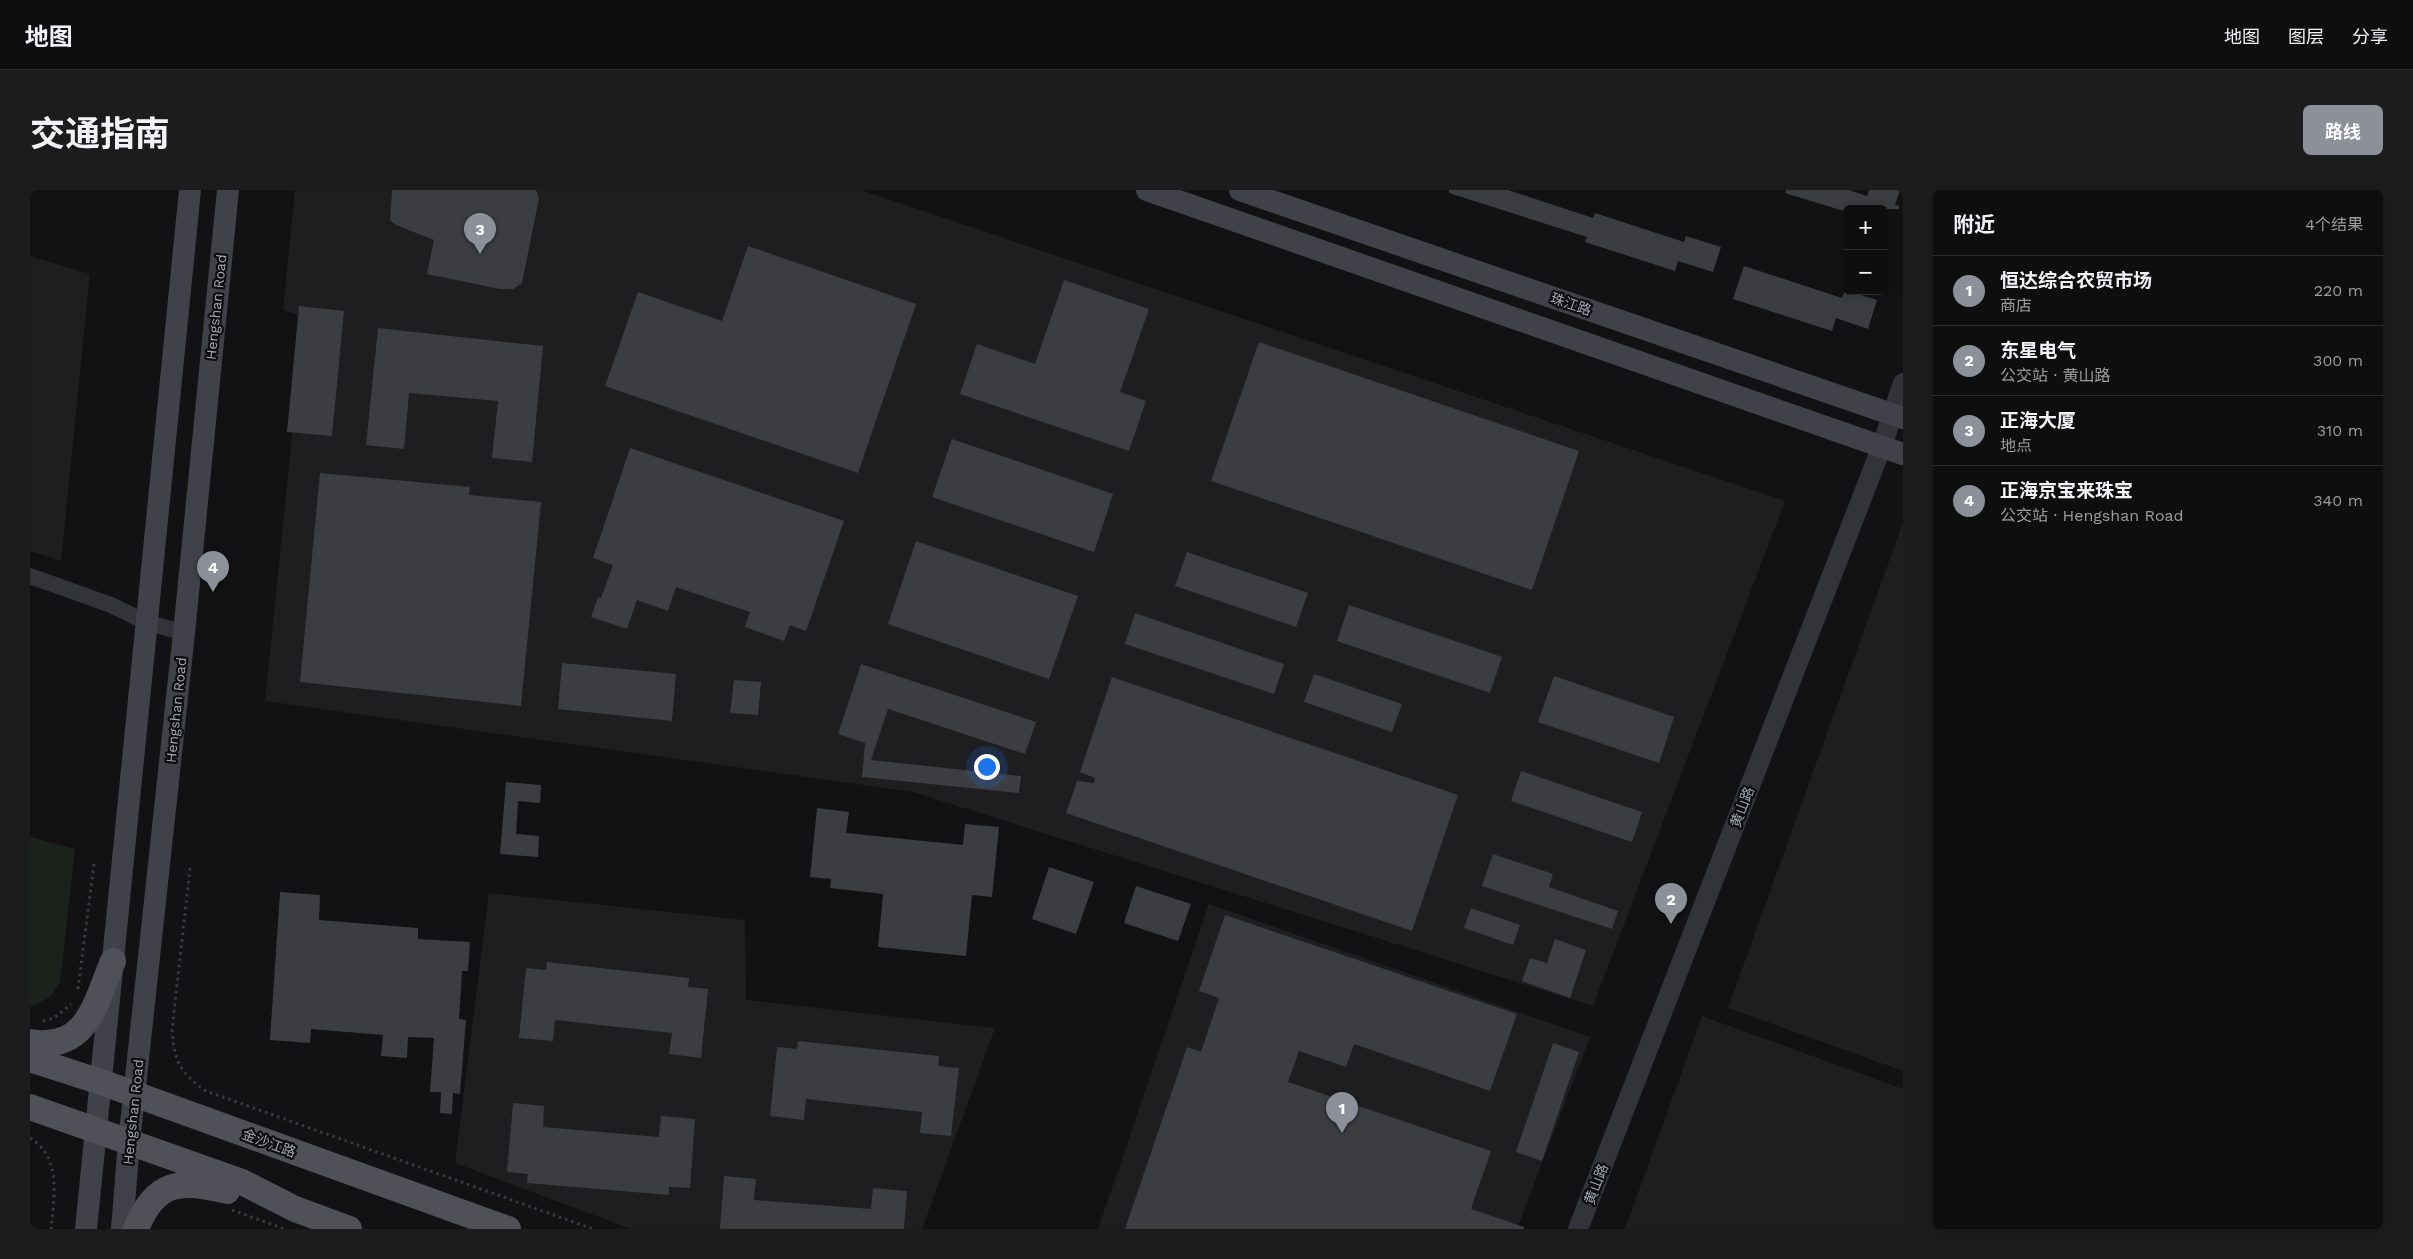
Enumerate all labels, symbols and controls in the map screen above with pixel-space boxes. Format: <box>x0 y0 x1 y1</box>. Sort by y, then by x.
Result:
text: 地图 <box>25 23 73 51</box>
text: 地图 <box>2224 26 2260 47</box>
text: 图层 <box>2288 26 2324 47</box>
text: 分享 <box>2352 26 2388 47</box>
button: 路线 <box>2303 105 2383 155</box>
text: 交通指南 <box>30 113 170 155</box>
map controls <box>1843 205 1888 295</box>
button: + <box>1843 205 1888 250</box>
text: 附近 <box>1953 212 1995 237</box>
pin: 3 <box>464 213 496 254</box>
text: 4个结果 <box>2305 215 2363 234</box>
button: − <box>1843 250 1888 295</box>
street label: Hengshan Road <box>203 253 229 361</box>
text: 恒达综合农贸市场 <box>2000 269 2152 292</box>
text: 1 <box>1966 281 1972 300</box>
text: 220 m <box>2314 281 2363 300</box>
street label: 珠江路 <box>1549 290 1593 318</box>
text: 商店 <box>2000 296 2032 315</box>
text: 东星电气 <box>2000 339 2076 362</box>
text: 2 <box>1964 351 1974 370</box>
text: 300 m <box>2313 351 2363 370</box>
text: 公交站 · 黄山路 <box>2000 366 2111 385</box>
text: 正海大厦 <box>2000 409 2076 432</box>
text: 3 <box>1964 421 1974 440</box>
text: 310 m <box>2317 421 2363 440</box>
text: 地点 <box>2000 436 2032 455</box>
text: 正海京宝来珠宝 <box>2000 479 2133 502</box>
text: 4 <box>1964 491 1974 510</box>
text: 340 m <box>2313 491 2363 510</box>
text: 公交站 · Hengshan Road <box>2000 506 2184 525</box>
pin: 4 <box>197 551 229 592</box>
street label: Hengshan Road <box>163 656 189 764</box>
your location <box>974 754 1000 780</box>
street label: 黄山路 <box>1727 785 1757 829</box>
pin: 2 <box>1655 883 1687 924</box>
street label: Hengshan Road <box>120 1058 146 1166</box>
pin: 1 <box>1326 1092 1358 1133</box>
street label: 金沙江路 <box>240 1126 298 1160</box>
street label: 黄山路 <box>1581 1162 1611 1206</box>

